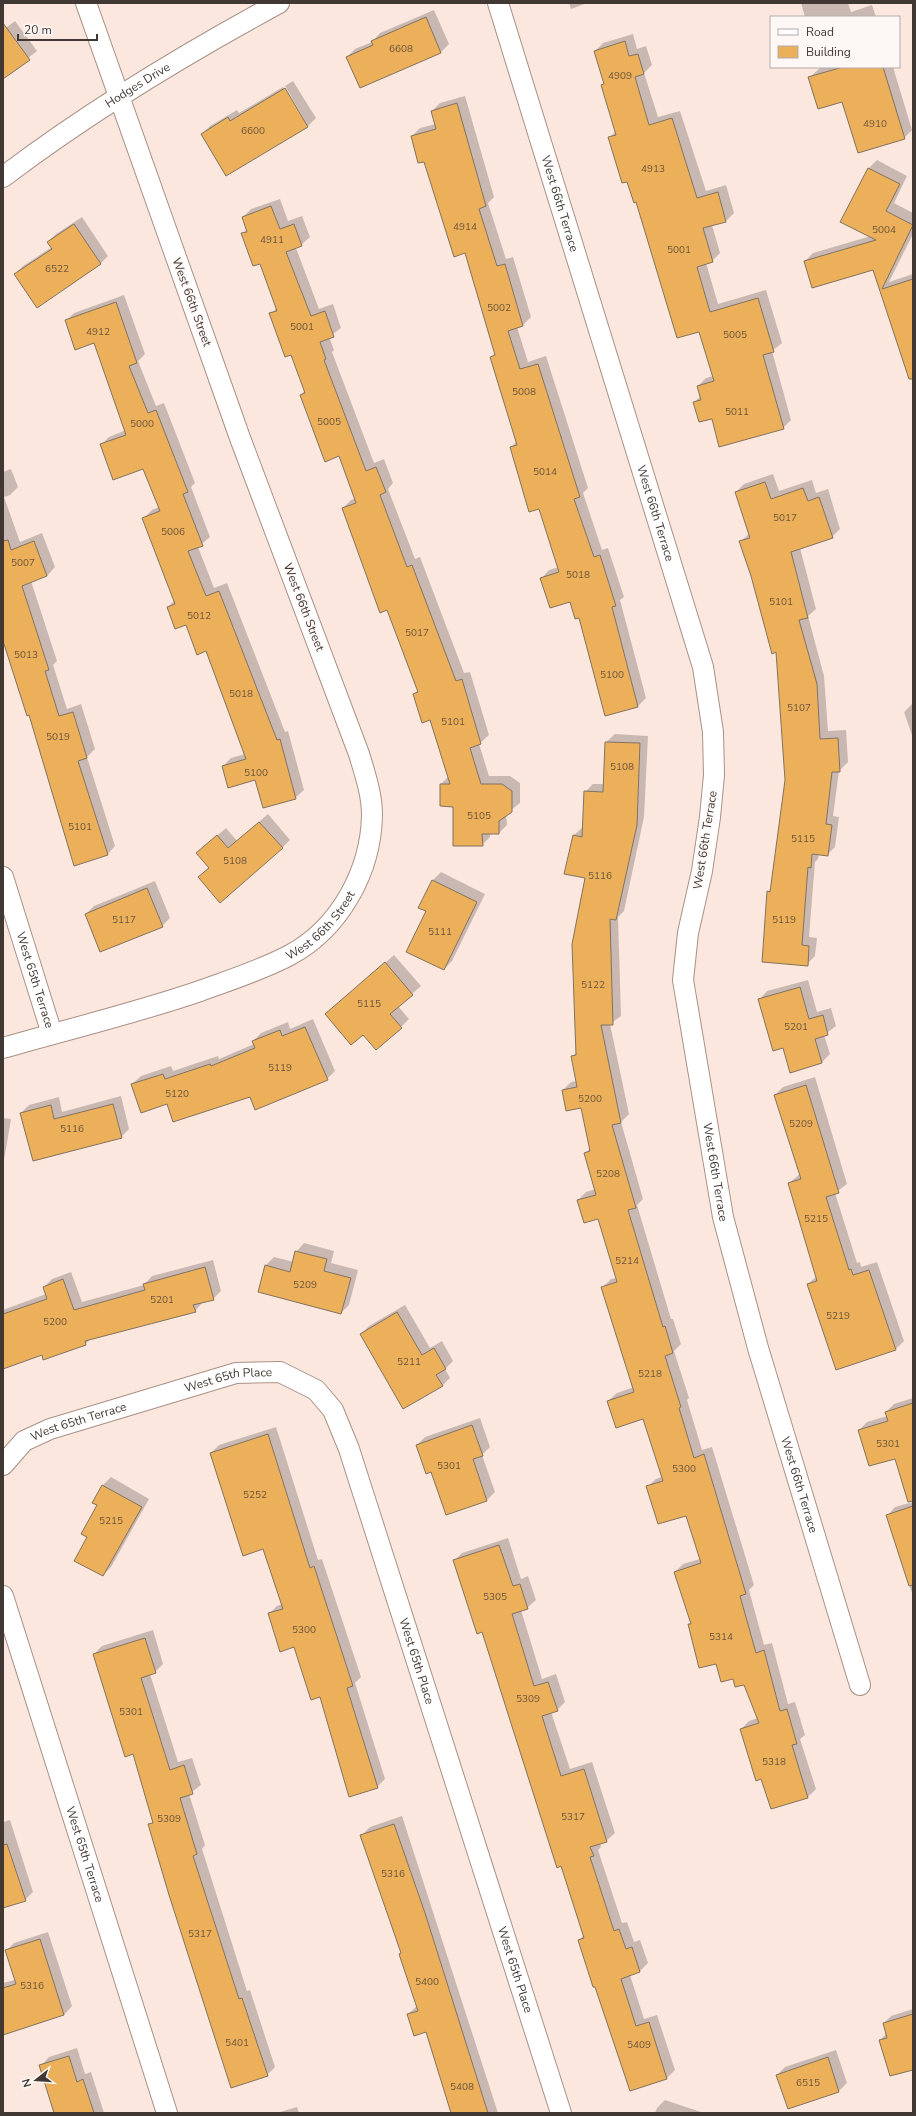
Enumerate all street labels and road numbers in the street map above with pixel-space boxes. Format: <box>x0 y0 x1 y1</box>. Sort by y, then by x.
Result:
street label: Hodges Drive <box>102 59 173 111</box>
street label: West 66th Terrace <box>538 154 582 254</box>
street label: West 66th Street <box>169 256 216 349</box>
street label: West 66th Terrace <box>633 463 678 563</box>
street label: West 66th Street <box>280 561 328 654</box>
street label: West 66th Terrace <box>689 789 721 891</box>
street label: West 66th Street <box>283 887 359 964</box>
street label: West 65th Terrace <box>13 930 58 1030</box>
street label: West 66th Terrace <box>699 1121 732 1223</box>
street label: West 65th Place <box>182 1364 272 1396</box>
street label: West 65th Terrace <box>28 1398 128 1445</box>
street label: West 66th Terrace <box>777 1434 821 1535</box>
street label: West 65th Place <box>395 1616 438 1706</box>
street label: West 65th Terrace <box>62 1804 108 1904</box>
street label: West 65th Place <box>494 1924 537 2015</box>

